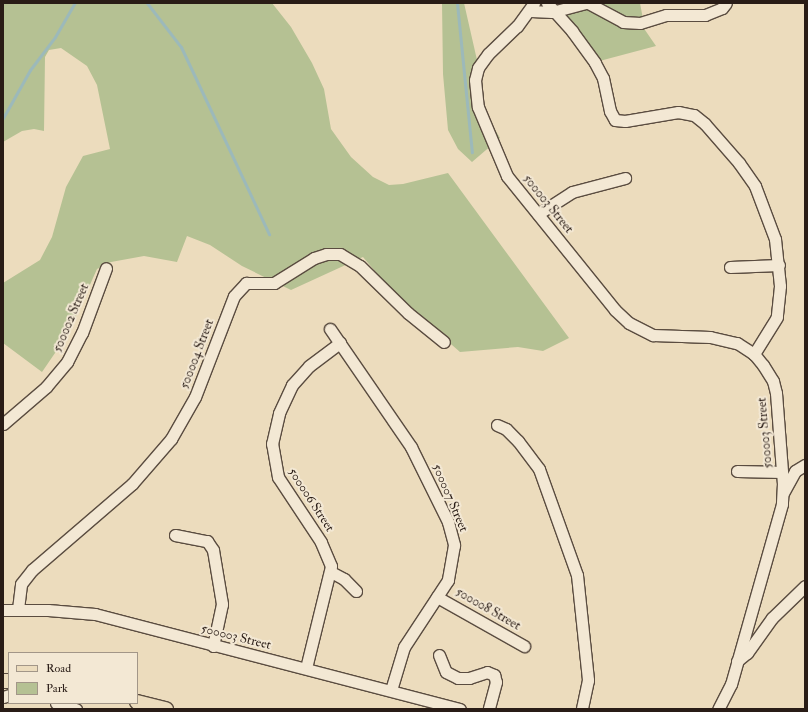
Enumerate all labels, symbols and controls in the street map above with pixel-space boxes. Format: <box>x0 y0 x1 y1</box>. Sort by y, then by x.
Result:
street label: 500003 Street <box>519 171 577 237</box>
street label: 500002 Street <box>50 281 92 355</box>
street label: 500004 Street <box>177 317 217 391</box>
street label: 500003 Street <box>754 397 776 469</box>
street label: 500007 Street <box>429 462 471 534</box>
street label: 500006 Street <box>285 465 337 535</box>
street label: 500008 Street <box>453 584 523 634</box>
street label: 500003 Street <box>200 621 272 653</box>
legend <box>8 652 138 704</box>
text: Road <box>46 661 71 676</box>
text: Park <box>46 681 68 696</box>

